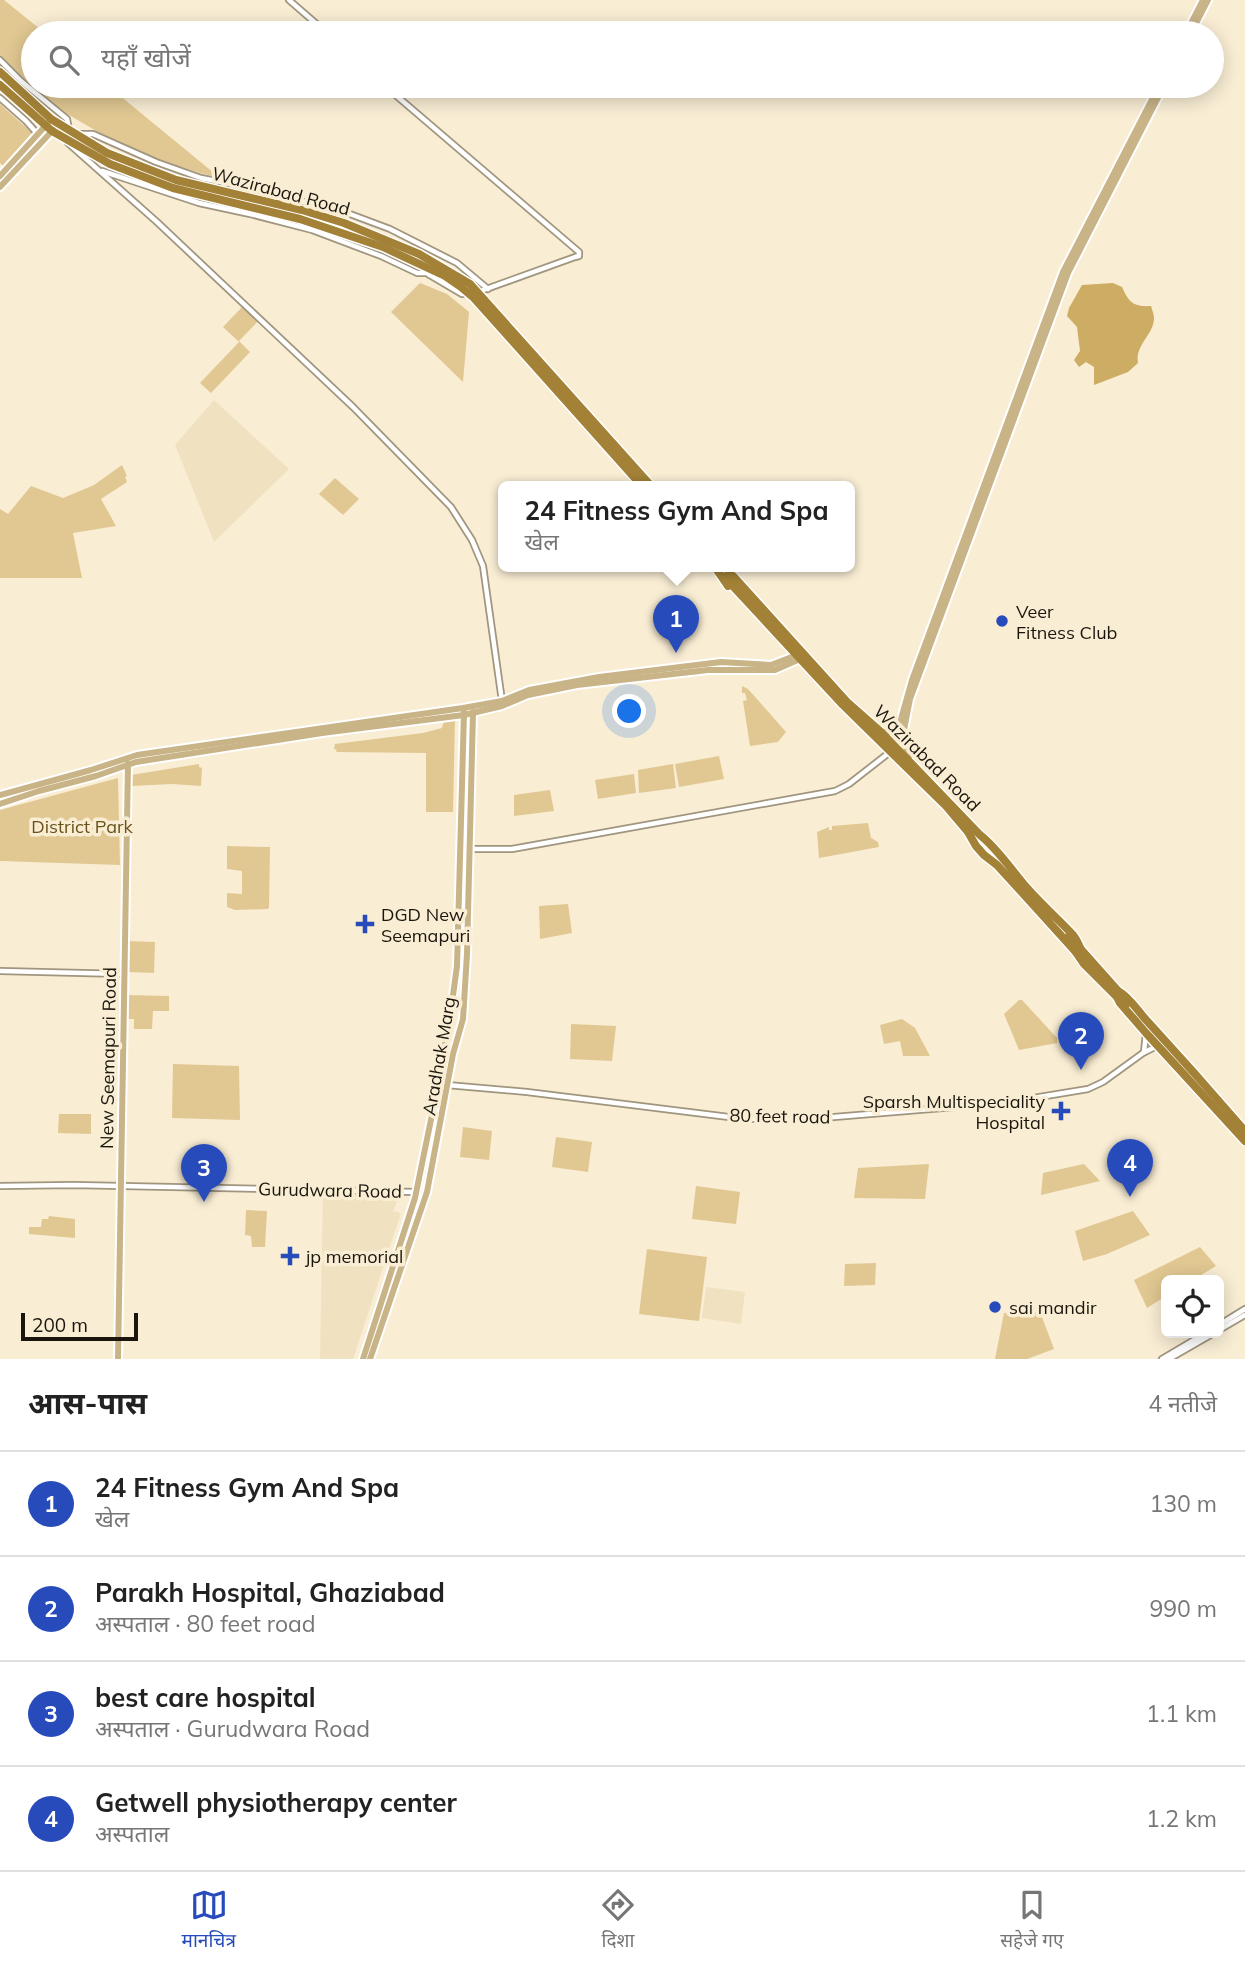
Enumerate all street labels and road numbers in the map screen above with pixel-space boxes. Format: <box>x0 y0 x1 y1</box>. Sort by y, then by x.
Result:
street label: Wazirabad Road <box>209 162 353 220</box>
street label: Wazirabad Road <box>869 700 985 816</box>
street label: New Seemapuri Road <box>95 967 121 1149</box>
street label: Aradhak Marg <box>417 995 461 1117</box>
street label: 80 feet road <box>729 1104 831 1128</box>
street label: Gurudwara Road <box>258 1177 402 1203</box>

